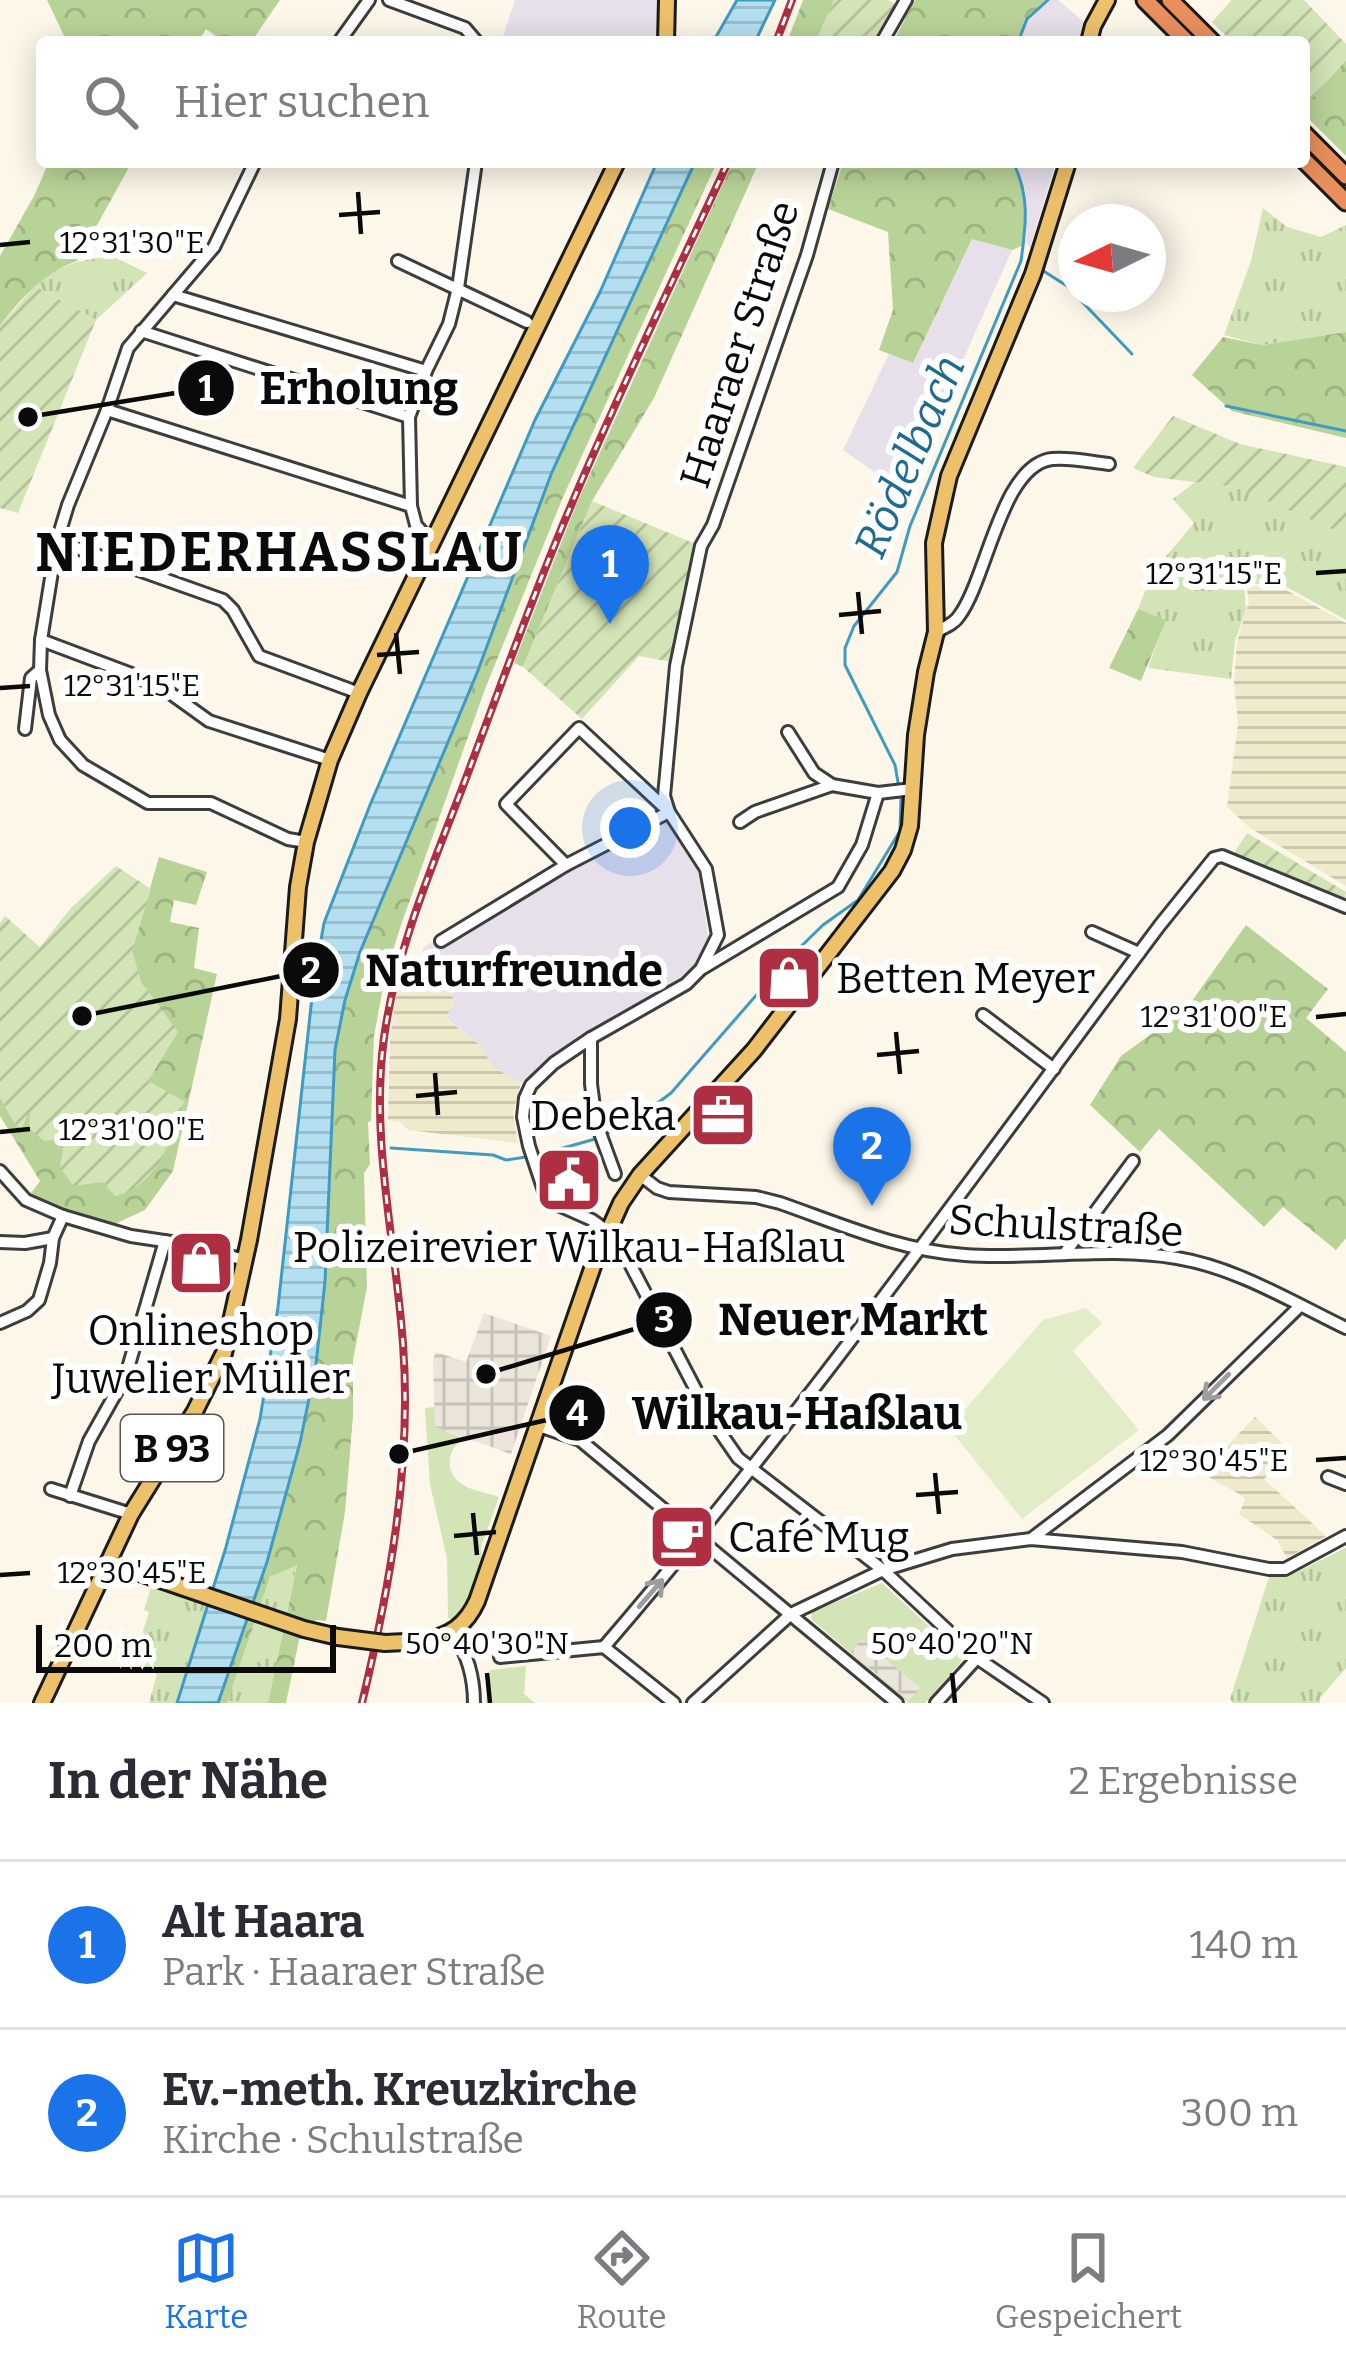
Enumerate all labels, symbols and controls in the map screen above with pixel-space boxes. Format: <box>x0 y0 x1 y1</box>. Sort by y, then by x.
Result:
search box <box>36 36 1310 168</box>
icon: search <box>78 69 144 135</box>
text: Hier suchen <box>174 75 430 129</box>
street label: Haaraer Straße <box>670 195 810 494</box>
north arrow <box>1058 204 1166 312</box>
text: 12°31'30"E <box>60 225 204 261</box>
water label: Rödelbach <box>843 347 977 566</box>
callout: Erholung <box>176 348 483 429</box>
text: Erholung <box>259 362 459 416</box>
text: 1 <box>198 367 214 411</box>
district label: NIEDERHASSLAU <box>35 521 525 585</box>
pin: 1 <box>571 525 649 624</box>
text: 12°31'15"E <box>1146 556 1282 592</box>
text: 12°31'15"E <box>64 668 200 704</box>
your location <box>600 798 660 858</box>
callout: Naturfreunde <box>281 930 687 1011</box>
shop icon: Betten Meyer <box>754 943 824 1013</box>
text: Naturfreunde <box>365 944 663 998</box>
text: 2 <box>301 949 321 993</box>
place label: Betten Meyer <box>836 954 1095 1004</box>
text: 12°31'00"E <box>1141 999 1287 1035</box>
office icon: Debeka <box>688 1080 758 1150</box>
place label: Debeka <box>530 1091 676 1141</box>
pin: 2 <box>833 1107 911 1206</box>
text: 12°31'00"E <box>59 1112 205 1148</box>
public building icon: Polizeirevier Wilkau-Haßlau <box>534 1145 604 1215</box>
street label: Schulstraße <box>947 1195 1185 1257</box>
place label: Polizeirevier Wilkau-Haßlau <box>293 1223 845 1273</box>
shop icon: Onlineshop Juwelier Müller <box>166 1228 236 1298</box>
callout: Neuer Markt <box>634 1279 1012 1360</box>
text: Neuer Markt <box>718 1293 988 1347</box>
text: 3 <box>654 1298 674 1342</box>
place label: Onlineshop Juwelier Müller <box>51 1306 350 1404</box>
callout: Wilkau-Haßlau <box>547 1373 986 1454</box>
one-way arrow <box>1202 1373 1231 1401</box>
text: Wilkau-Haßlau <box>632 1387 962 1441</box>
text: 4 <box>566 1392 588 1436</box>
road number: B 93 <box>121 1415 223 1481</box>
text: 12°30'45"E <box>1140 1443 1288 1479</box>
cafe icon: Café Mug <box>647 1502 717 1572</box>
place label: Café Mug <box>728 1513 910 1563</box>
text: 12°30'45"E <box>58 1555 206 1591</box>
one-way arrow <box>637 1578 664 1608</box>
scale bar <box>36 1619 336 1672</box>
text: 200 m <box>54 1626 152 1666</box>
text: 50°40'30"N <box>405 1626 569 1662</box>
text: 50°40'20"N <box>871 1626 1033 1662</box>
text: In der Nähe <box>48 1750 328 1812</box>
text: 2 Ergebnisse <box>1069 1758 1298 1804</box>
text: Alt Haara <box>162 1895 364 1949</box>
text: 1 <box>79 1922 95 1968</box>
text: 140 m <box>1189 1922 1298 1968</box>
text: Park · Haaraer Straße <box>162 1949 546 1995</box>
text: Ev.-meth. Kreuzkirche <box>162 2063 637 2117</box>
text: 2 <box>76 2090 98 2136</box>
text: 300 m <box>1181 2090 1298 2136</box>
text: Kirche · Schulstraße <box>162 2117 524 2163</box>
tab: Karte <box>164 2225 248 2337</box>
tab: Route <box>577 2225 667 2337</box>
tab: Gespeichert <box>995 2225 1182 2337</box>

